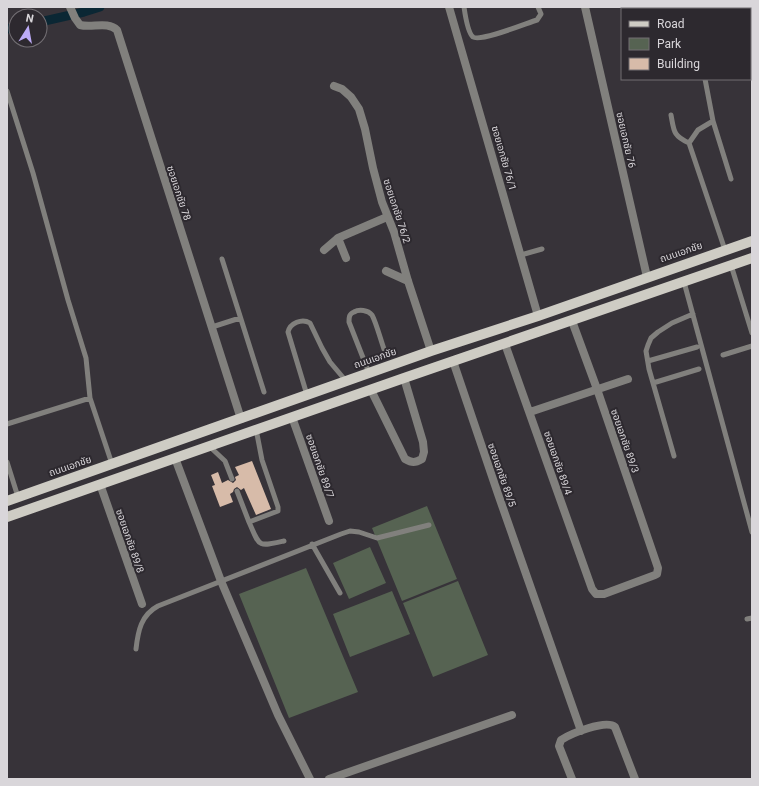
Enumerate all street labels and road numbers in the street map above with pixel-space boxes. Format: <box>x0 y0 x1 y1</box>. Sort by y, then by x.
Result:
street label: ซอยเอกชัย 76 <box>614 111 638 169</box>
street label: ซอยเอกชัย 76/1 <box>490 124 518 192</box>
street label: ซอยเอกชัย 78 <box>165 164 193 222</box>
street label: ซอยเอกชัย 76/2 <box>381 178 413 245</box>
street label: ถนนเอกชัย <box>658 240 704 264</box>
street label: ถนนเอกชัย <box>352 346 398 370</box>
street label: ซอยเอกชัย 89/3 <box>609 408 641 474</box>
street label: ซอยเอกชัย 89/4 <box>542 430 574 497</box>
street label: ซอยเอกชัย 89/7 <box>304 433 336 500</box>
street label: ซอยเอกชัย 89/5 <box>486 442 518 509</box>
street label: ถนนเอกชัย <box>47 454 93 478</box>
street label: ซอยเอกชัย 89/8 <box>114 508 146 575</box>

